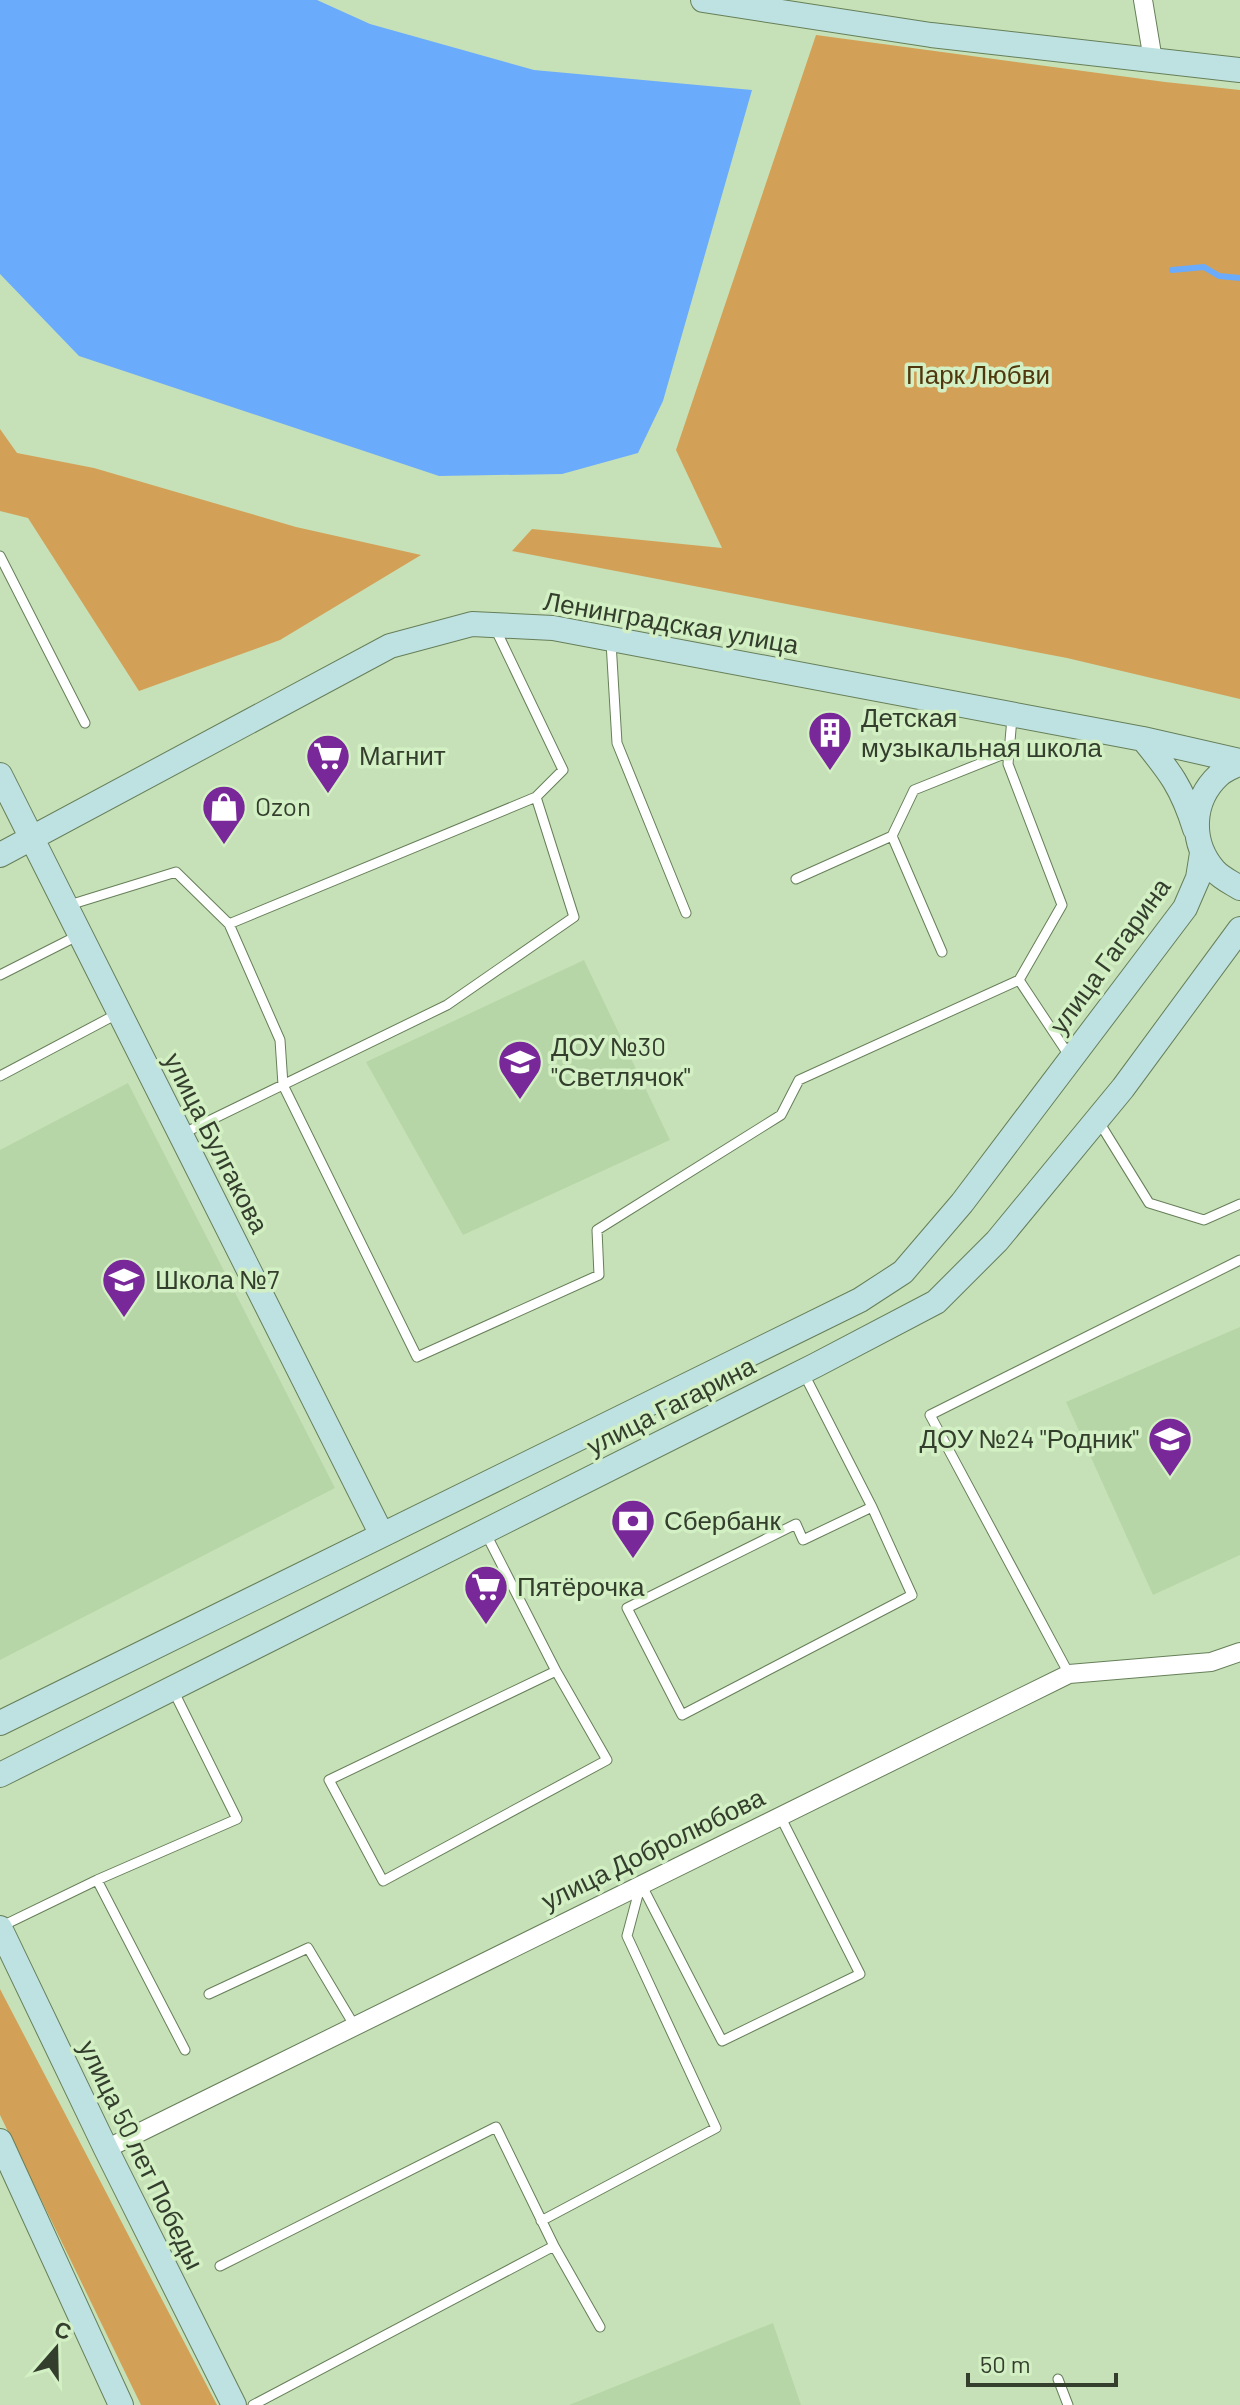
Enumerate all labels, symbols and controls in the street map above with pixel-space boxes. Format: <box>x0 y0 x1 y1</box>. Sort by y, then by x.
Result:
park label: Парк Любви <box>906 358 1050 389</box>
street label: Ленинградская улица <box>541 584 802 659</box>
place label: Детская музыкальная школа <box>861 701 1103 762</box>
building icon: Детская музыкальная школа <box>806 709 854 772</box>
supermarket icon: Магнит <box>304 732 352 795</box>
place label: Магнит <box>359 739 446 770</box>
shop icon: Ozon <box>200 783 248 846</box>
place label: Ozon <box>255 790 311 821</box>
street label: улица Гагарина <box>1042 871 1176 1039</box>
place label: ДОУ №30 "Светлячок" <box>551 1030 691 1091</box>
school or university icon: ДОУ №30 "Светлячок" <box>496 1038 544 1101</box>
street label: улица Булгакова <box>159 1047 276 1238</box>
school or university icon: Школа №7 <box>100 1256 148 1319</box>
place label: Школа №7 <box>155 1263 279 1294</box>
street label: улица Гагарина <box>581 1349 760 1460</box>
school or university icon: ДОУ №24 "Родник" <box>1146 1415 1194 1478</box>
place label: ДОУ №24 "Родник" <box>919 1422 1139 1453</box>
bank icon: Сбербанк <box>609 1497 657 1560</box>
place label: Сбербанк <box>664 1504 781 1535</box>
supermarket icon: Пятёрочка <box>462 1563 510 1626</box>
place label: Пятёрочка <box>517 1570 645 1601</box>
street label: улица Добролюбова <box>536 1780 769 1915</box>
street label: улица 50 лет Победы <box>73 2035 211 2274</box>
north arrow <box>16 2309 96 2389</box>
text: С <box>51 2314 75 2344</box>
scale bar <box>968 2337 1116 2387</box>
text: 50 m <box>980 2349 1031 2378</box>

